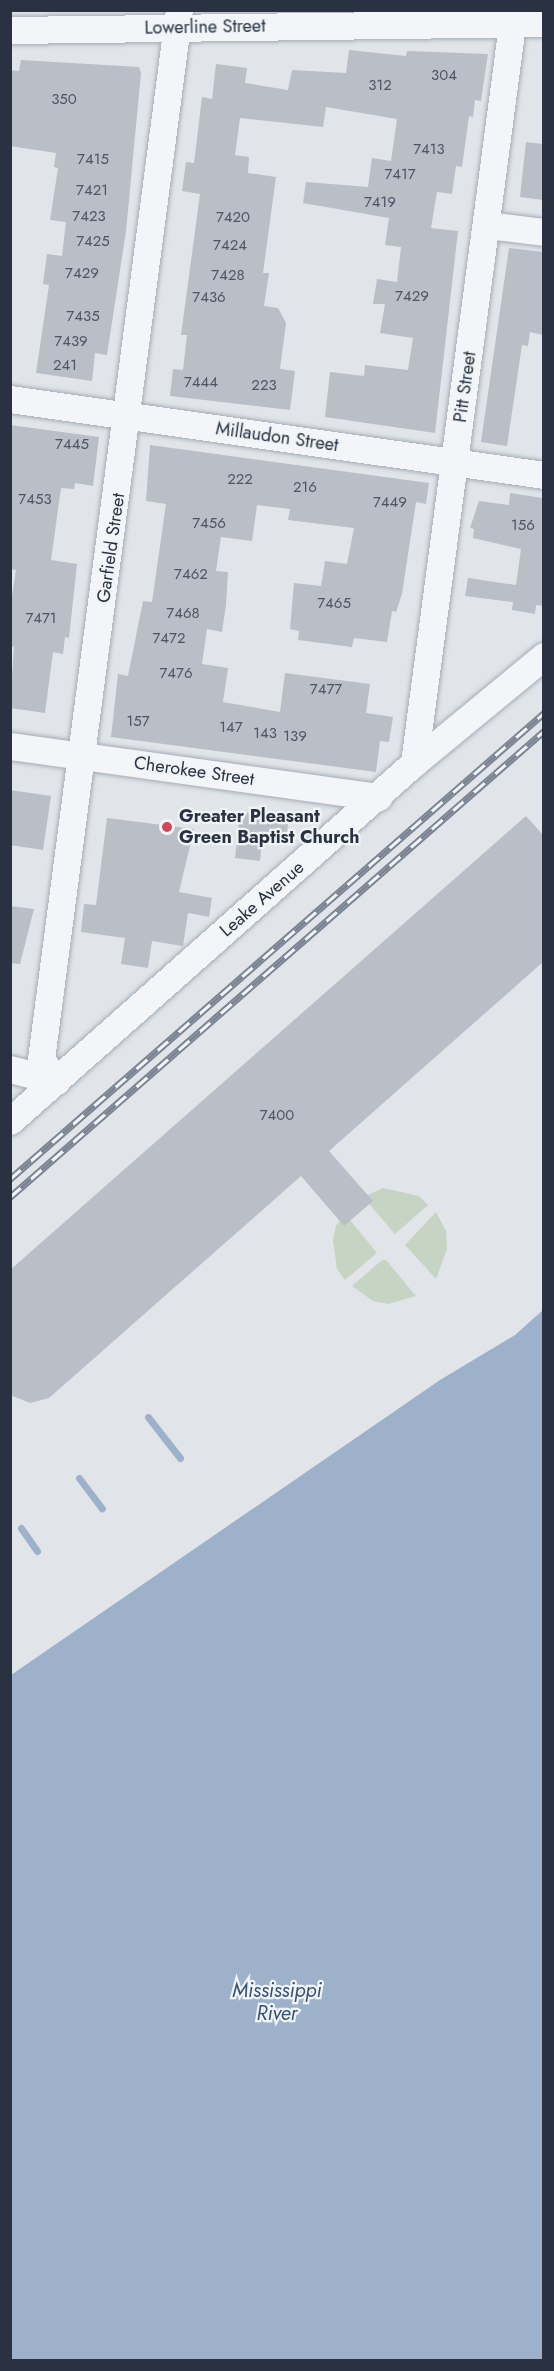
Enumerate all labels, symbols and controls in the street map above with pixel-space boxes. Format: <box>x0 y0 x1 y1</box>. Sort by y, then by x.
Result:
street label: Lowerline Street <box>144 15 266 39</box>
house number: 304 <box>431 67 457 85</box>
house number: 312 <box>368 77 392 95</box>
house number: 350 <box>51 91 77 109</box>
house number: 7413 <box>413 141 445 159</box>
house number: 7415 <box>77 151 109 169</box>
house number: 7417 <box>384 166 416 184</box>
house number: 7421 <box>76 182 108 200</box>
house number: 7419 <box>364 194 396 212</box>
house number: 7423 <box>72 208 106 226</box>
house number: 7420 <box>216 209 250 227</box>
house number: 7425 <box>76 233 110 251</box>
house number: 7424 <box>213 237 247 255</box>
house number: 7429 <box>65 265 99 283</box>
house number: 7428 <box>211 267 245 285</box>
house number: 7429 <box>395 288 429 306</box>
house number: 7436 <box>192 289 226 307</box>
house number: 7435 <box>66 308 100 326</box>
house number: 7439 <box>54 333 88 351</box>
street label: Pitt Street <box>449 350 481 424</box>
house number: 241 <box>53 357 77 375</box>
house number: 7444 <box>184 374 218 392</box>
house number: 223 <box>251 377 277 395</box>
street label: Millaudon Street <box>214 418 340 456</box>
house number: 7445 <box>55 436 89 454</box>
house number: 222 <box>227 471 253 489</box>
house number: 216 <box>293 479 317 497</box>
house number: 7453 <box>18 491 52 509</box>
street label: Garfield Street <box>93 492 129 604</box>
house number: 7449 <box>373 494 407 512</box>
house number: 7456 <box>192 515 226 533</box>
house number: 156 <box>511 517 535 535</box>
house number: 7462 <box>174 566 208 584</box>
house number: 7465 <box>317 595 351 613</box>
house number: 7468 <box>166 605 200 623</box>
house number: 7471 <box>25 610 57 628</box>
house number: 7472 <box>152 630 186 648</box>
house number: 7476 <box>159 665 193 683</box>
house number: 7477 <box>310 681 342 699</box>
house number: 157 <box>126 713 150 731</box>
house number: 147 <box>219 719 243 737</box>
house number: 143 <box>253 725 277 743</box>
house number: 139 <box>283 728 307 746</box>
street label: Cherokee Street <box>132 752 256 790</box>
place label: Greater Pleasant Green Baptist Church <box>179 806 359 848</box>
marker: Greater Pleasant Green Baptist Church <box>160 820 174 834</box>
street label: Leake Avenue <box>216 857 308 941</box>
house number: 7400 <box>260 1107 294 1125</box>
water label: Mississippi River <box>232 1979 322 2026</box>

